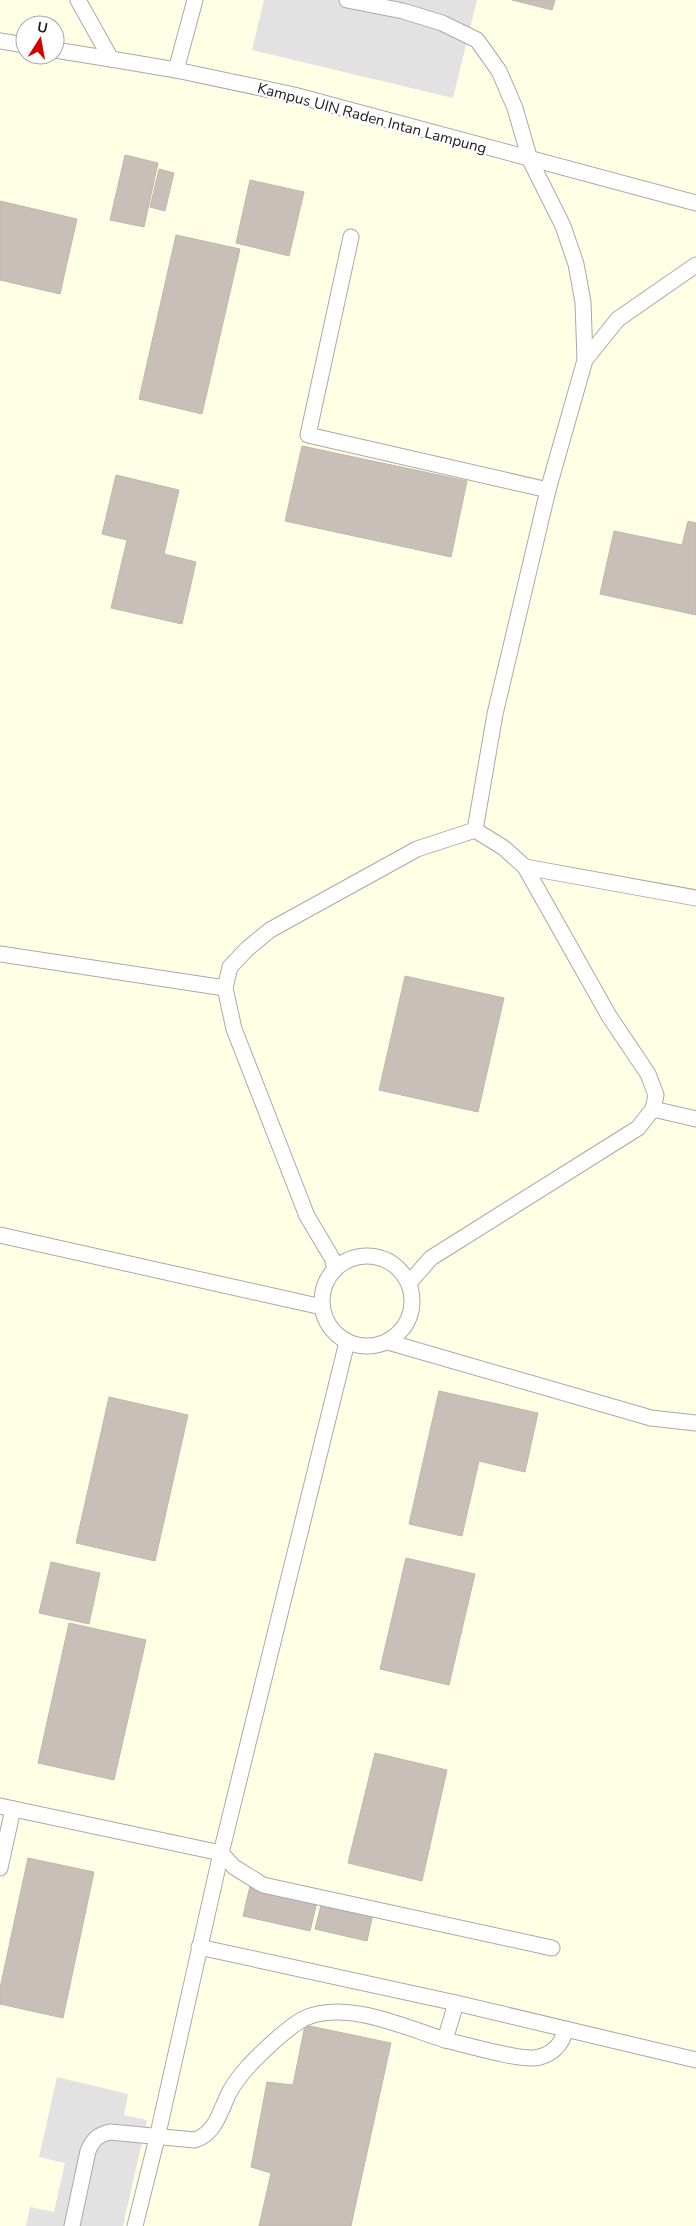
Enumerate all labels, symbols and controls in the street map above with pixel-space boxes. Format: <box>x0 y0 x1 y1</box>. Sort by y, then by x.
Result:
north arrow <box>15 15 65 65</box>
text: U <box>35 17 49 38</box>
street label: Kampus UIN Raden Intan Lampung <box>255 78 489 158</box>

